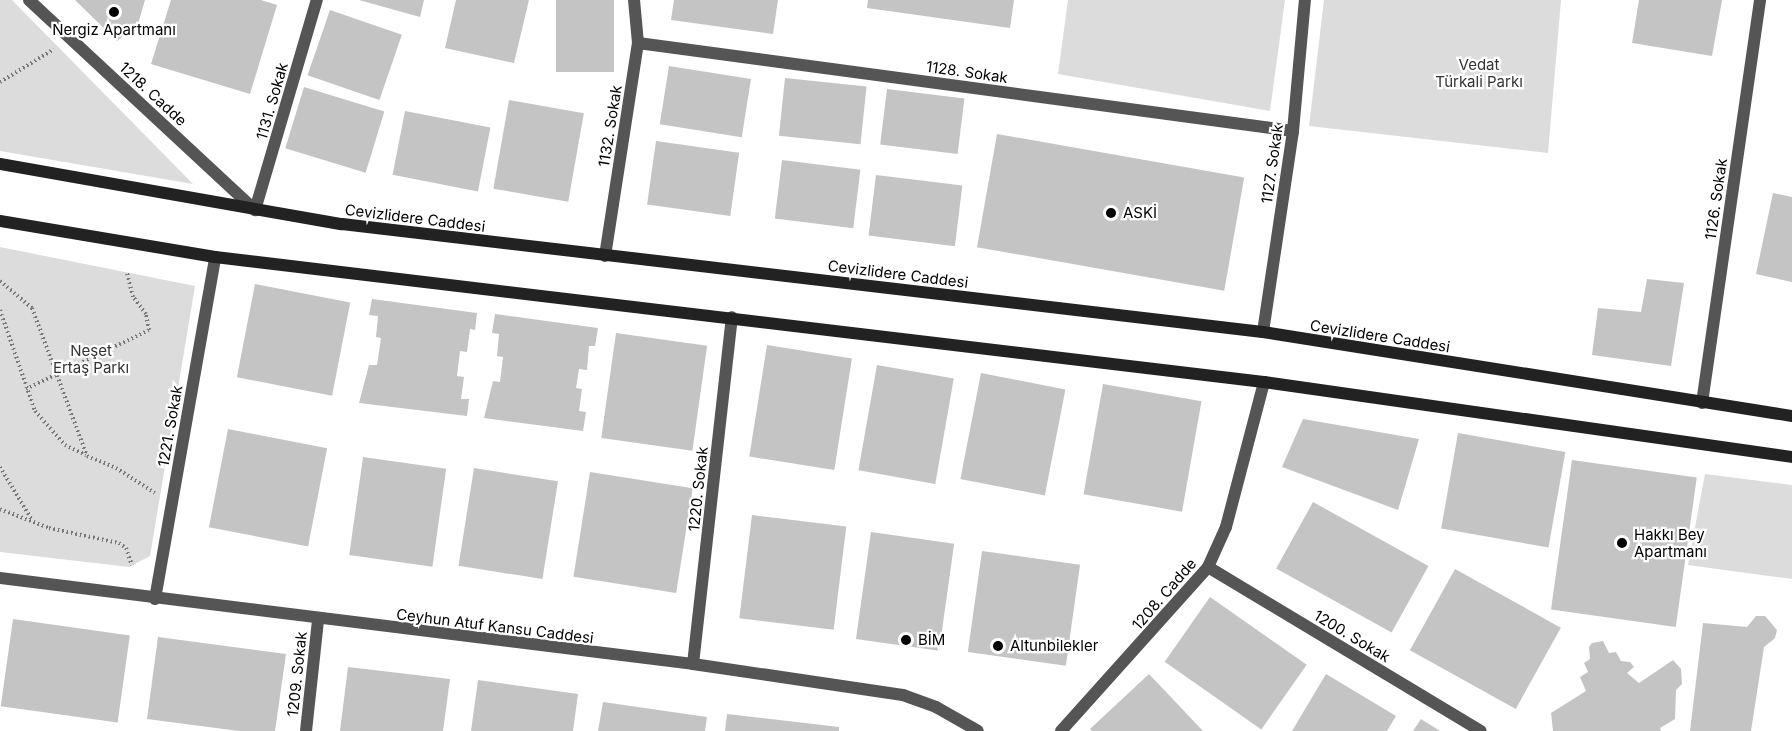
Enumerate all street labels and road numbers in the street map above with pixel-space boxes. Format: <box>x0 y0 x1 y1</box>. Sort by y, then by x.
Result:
street label: 1128. Sokak <box>925 57 1009 87</box>
street label: 1218. Cadde <box>116 58 190 130</box>
street label: 1131. Sokak <box>252 60 292 142</box>
street label: 1132. Sokak <box>595 84 625 168</box>
street label: 1127. Sokak <box>1258 123 1286 205</box>
street label: 1126. Sokak <box>1701 157 1731 241</box>
street label: Cevizlidere Caddesi <box>344 200 486 236</box>
street label: Cevizlidere Caddesi <box>827 256 969 292</box>
street label: Cevizlidere Caddesi <box>1309 316 1451 356</box>
street label: 1221. Sokak <box>154 384 186 468</box>
street label: 1220. Sokak <box>685 446 711 532</box>
street label: 1208. Cadde <box>1128 555 1200 633</box>
street label: Ceyhun Atuf Kansu Caddesi <box>395 605 595 647</box>
street label: 1200. Sokak <box>1311 606 1393 666</box>
street label: 1209. Sokak <box>284 630 310 718</box>

